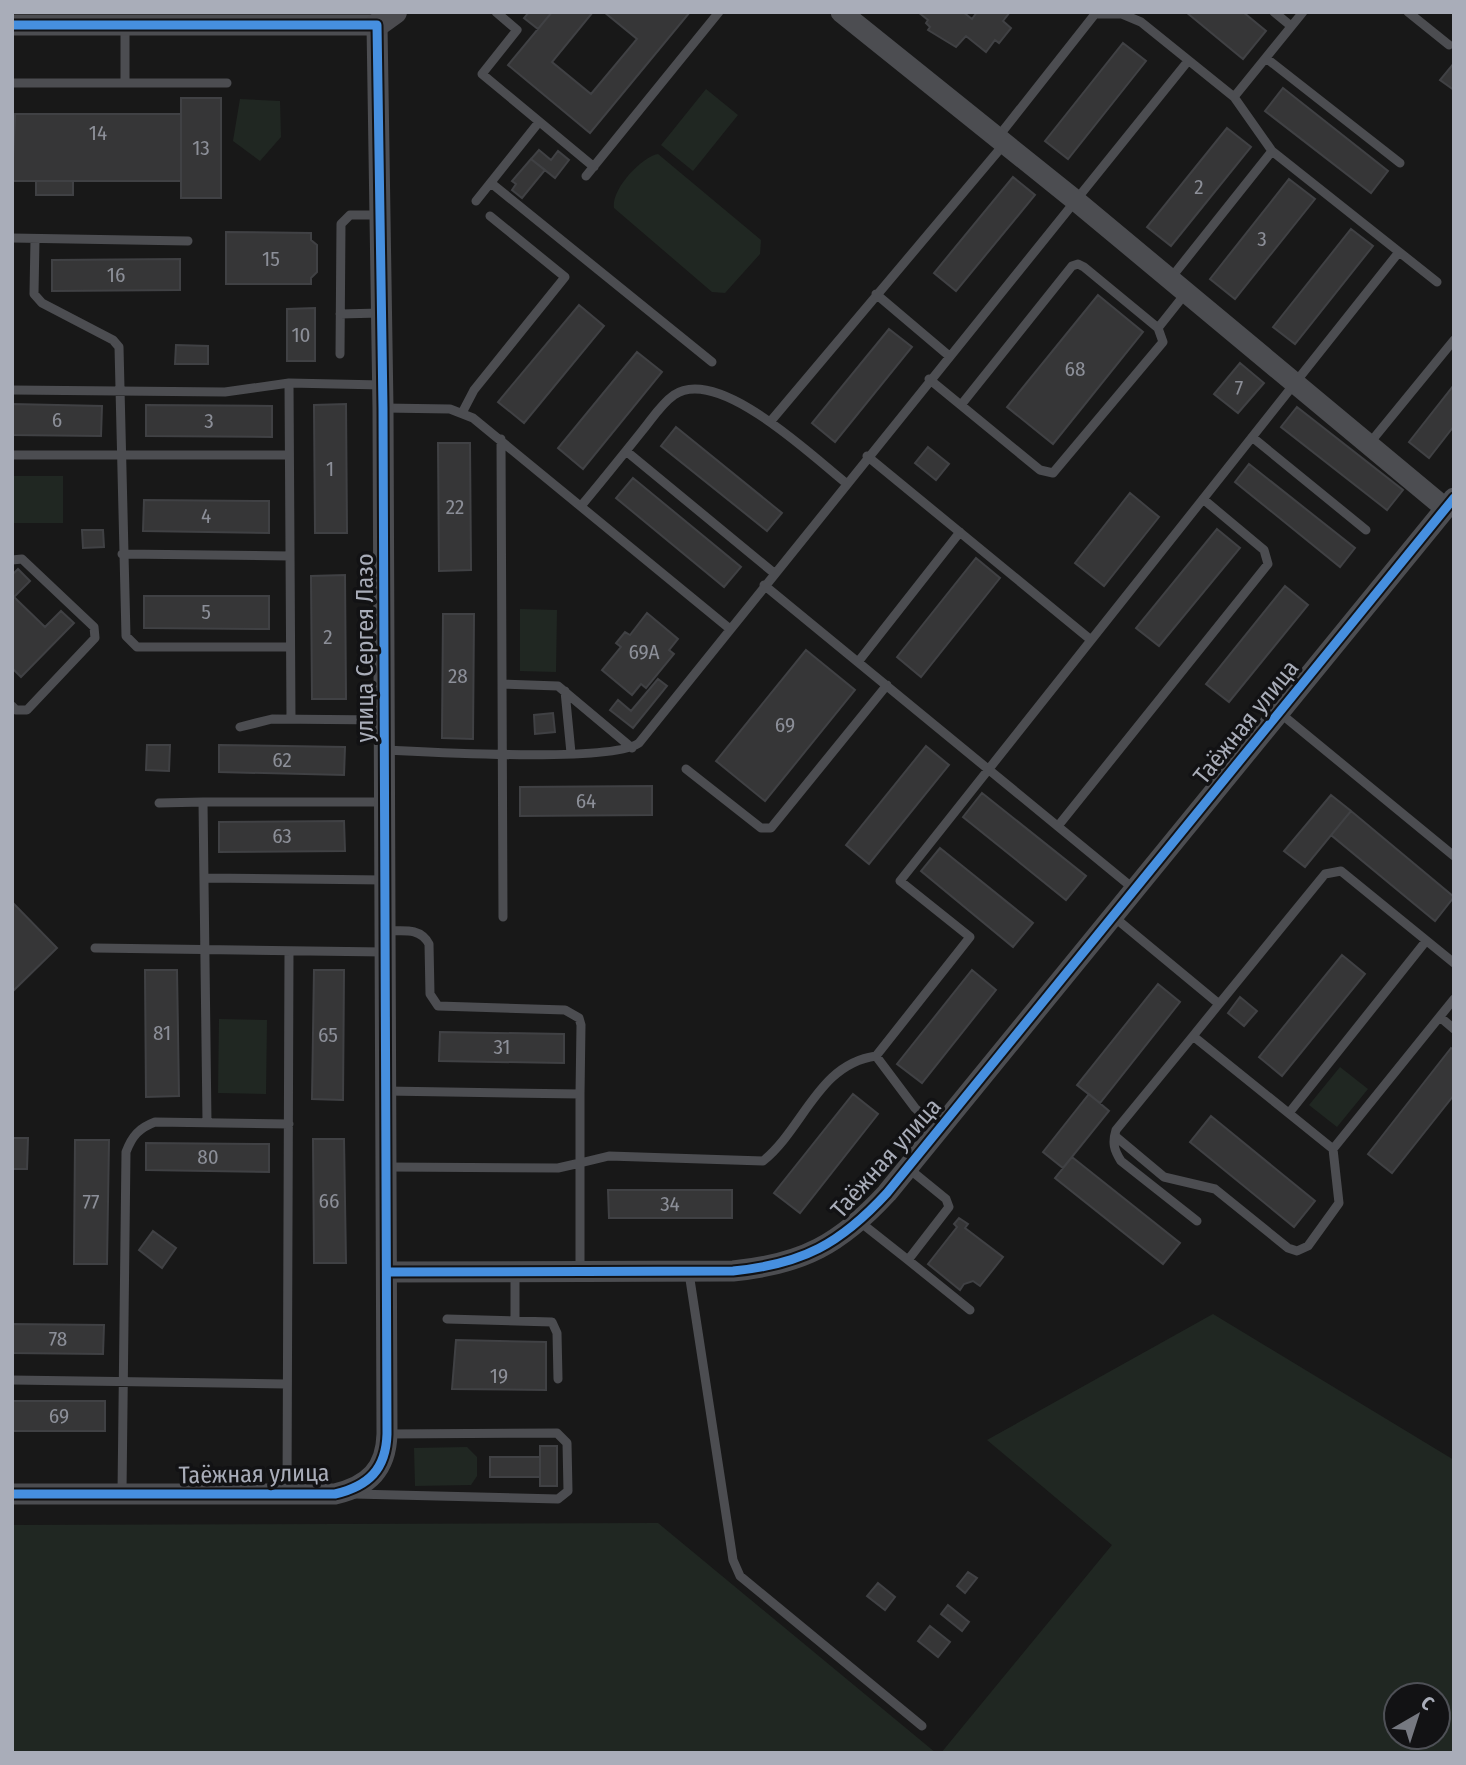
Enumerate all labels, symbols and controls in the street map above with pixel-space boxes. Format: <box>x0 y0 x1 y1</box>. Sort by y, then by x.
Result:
house number: 14 <box>89 120 107 146</box>
house number: 13 <box>192 135 210 161</box>
house number: 2 <box>1194 174 1204 200</box>
house number: 3 <box>1257 226 1267 252</box>
house number: 15 <box>262 246 280 272</box>
house number: 16 <box>107 262 125 288</box>
house number: 10 <box>291 322 311 348</box>
house number: 68 <box>1065 356 1085 382</box>
house number: 7 <box>1235 375 1243 401</box>
house number: 6 <box>52 407 62 433</box>
house number: 3 <box>204 408 214 434</box>
house number: 1 <box>326 456 334 482</box>
house number: 22 <box>446 494 464 520</box>
house number: 4 <box>201 503 211 529</box>
street label: улица Сергея Лазо <box>351 554 379 743</box>
house number: 5 <box>201 599 211 625</box>
house number: 2 <box>323 624 333 650</box>
house number: 69А <box>628 639 660 665</box>
street label: Таёжная улица <box>1188 655 1304 789</box>
house number: 28 <box>448 663 468 689</box>
house number: 69 <box>775 712 795 738</box>
house number: 62 <box>272 747 292 773</box>
house number: 64 <box>576 788 596 814</box>
house number: 63 <box>272 823 292 849</box>
house number: 81 <box>153 1020 171 1046</box>
house number: 65 <box>318 1022 338 1048</box>
house number: 31 <box>493 1034 511 1060</box>
street label: Таёжная улица <box>825 1093 947 1223</box>
house number: 80 <box>197 1144 219 1170</box>
house number: 66 <box>319 1188 339 1214</box>
house number: 77 <box>82 1189 100 1215</box>
house number: 34 <box>660 1191 680 1217</box>
house number: 78 <box>49 1326 67 1352</box>
house number: 19 <box>490 1363 508 1389</box>
house number: 69 <box>49 1403 69 1429</box>
street label: Таёжная улица <box>178 1459 330 1489</box>
north arrow <box>1382 1681 1452 1751</box>
text: С <box>1416 1691 1439 1715</box>

